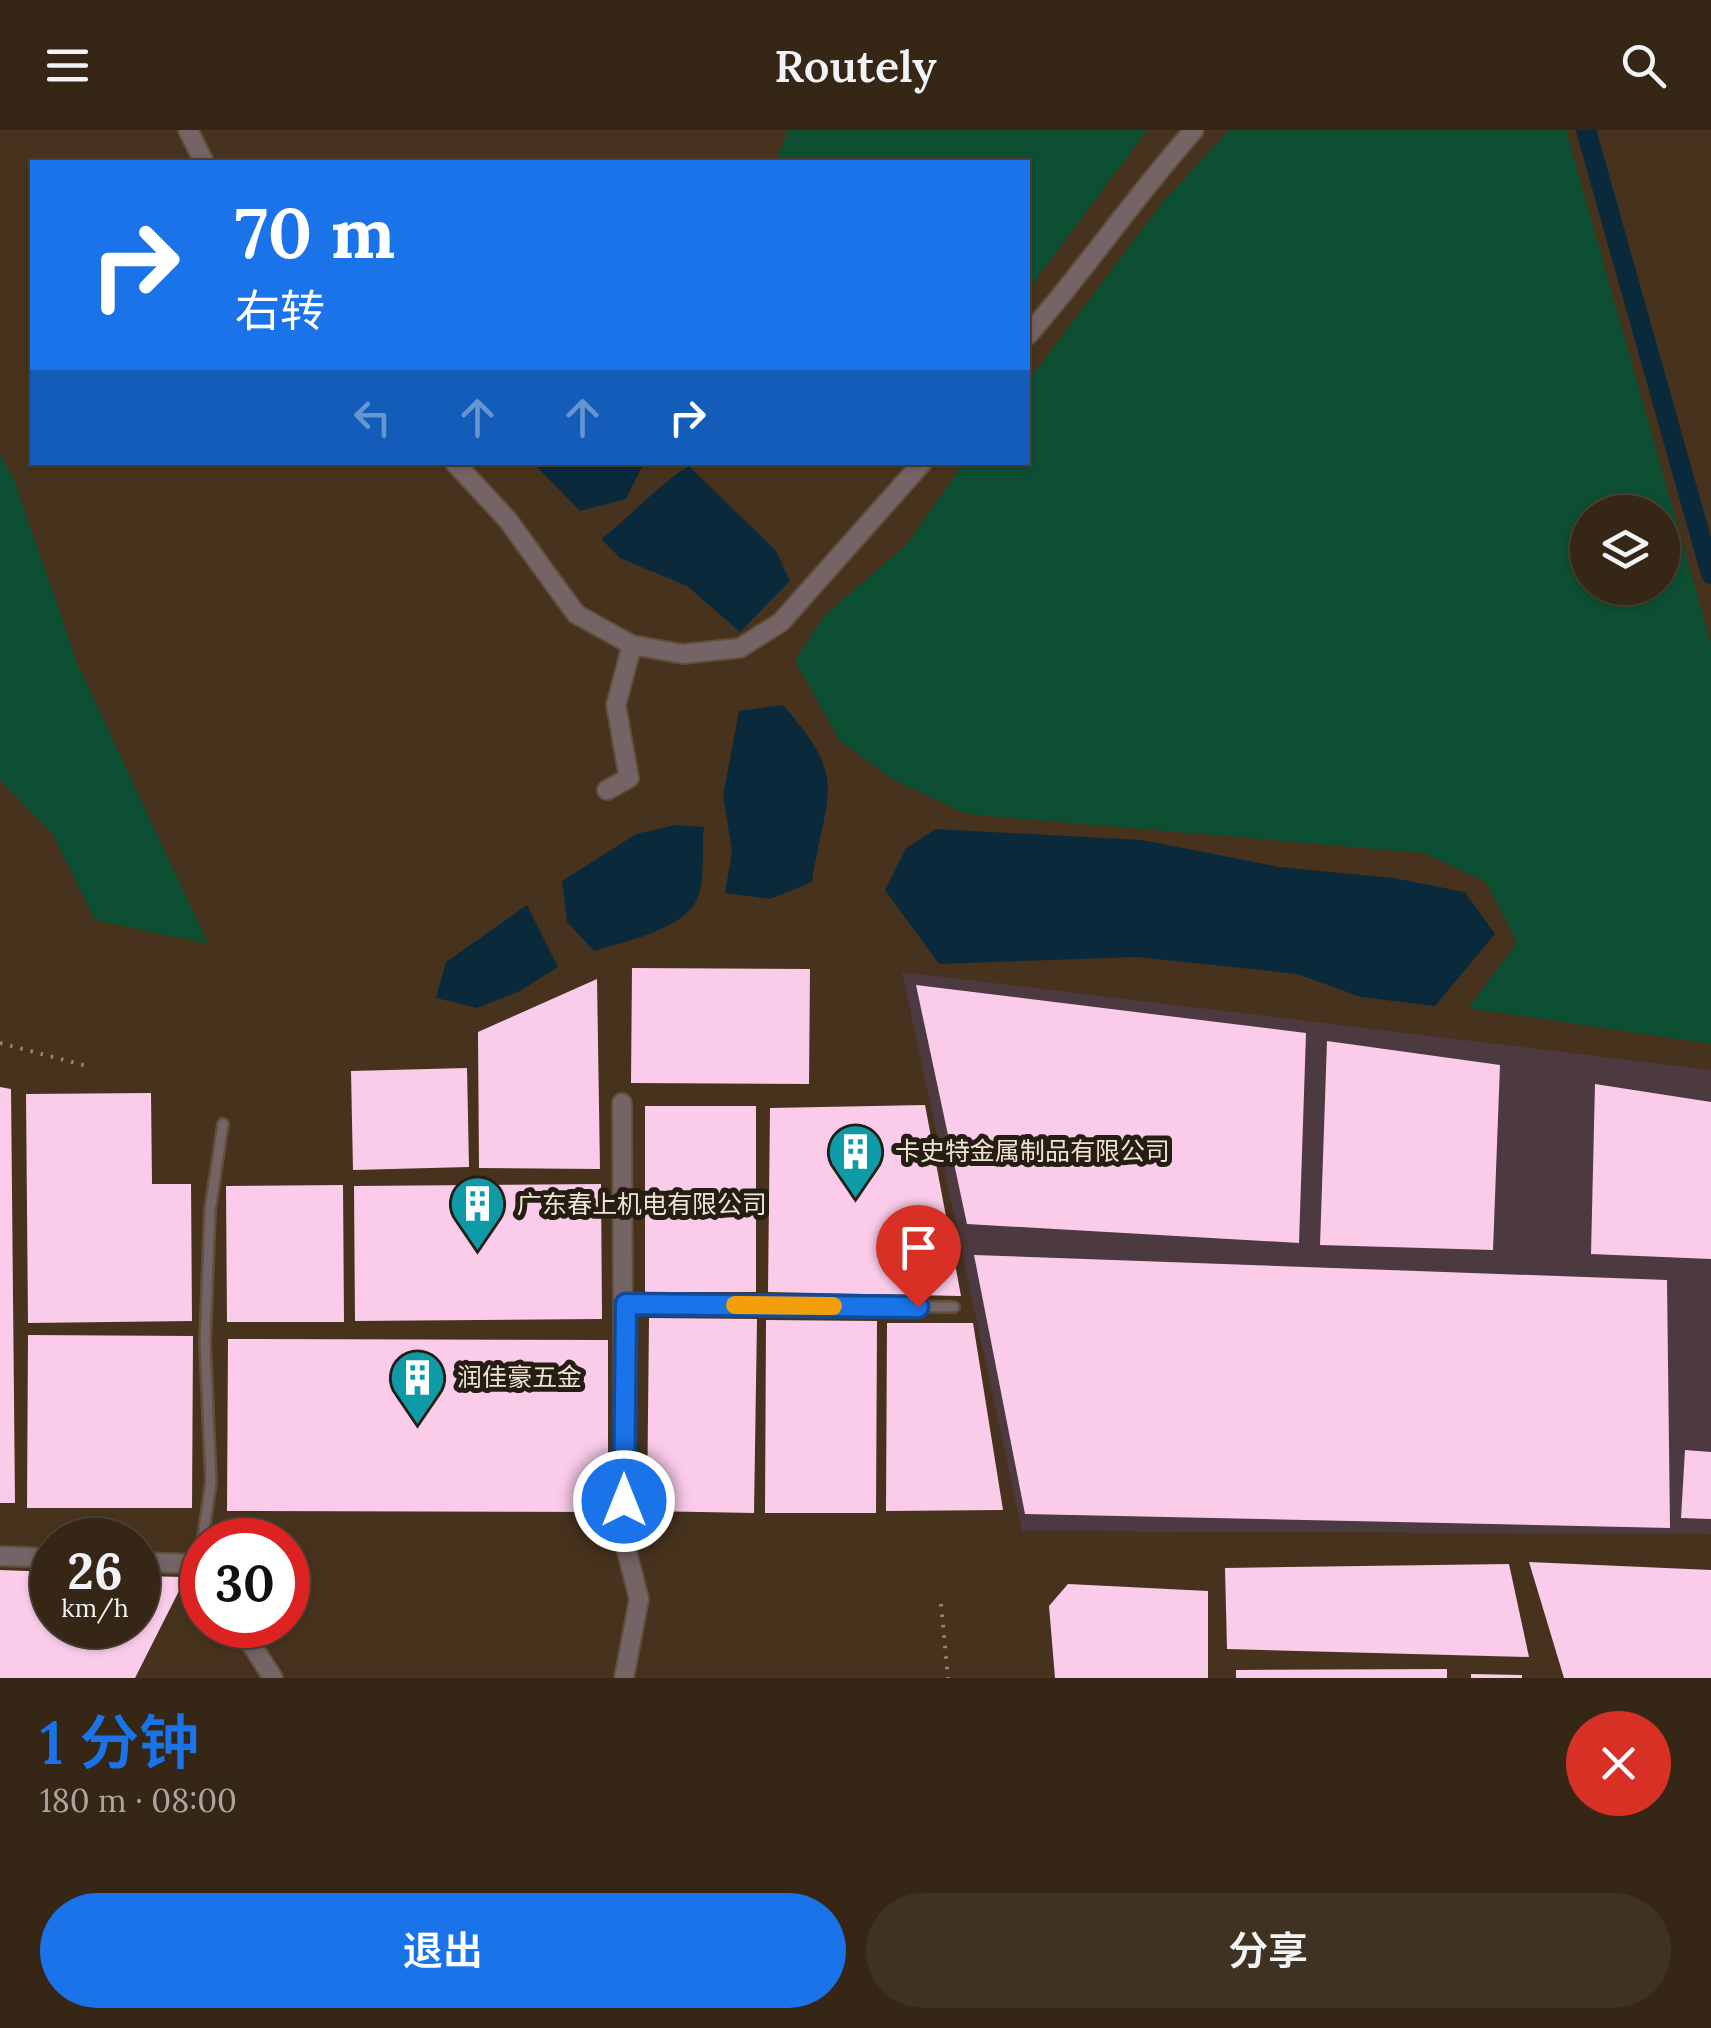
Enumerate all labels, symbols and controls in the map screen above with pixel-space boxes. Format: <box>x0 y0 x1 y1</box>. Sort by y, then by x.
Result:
text: Routely <box>774 37 937 94</box>
icon: menu <box>40 38 95 93</box>
icon: search <box>1616 38 1671 93</box>
text: 70 m <box>235 188 395 277</box>
icon: right <box>70 200 200 330</box>
text: 右转 <box>235 282 325 339</box>
icon: left <box>345 390 400 445</box>
icon: ahead <box>450 390 505 445</box>
icon: ahead <box>555 390 610 445</box>
icon: right <box>660 390 715 445</box>
map controls <box>1570 495 1680 605</box>
button: layers <box>1570 495 1680 605</box>
building icon: 卡史特金属制品有限公司 <box>826 1121 886 1200</box>
place label: 卡史特金属制品有限公司 <box>895 1135 1170 1167</box>
building icon: 广东春上机电有限公司 <box>448 1174 508 1253</box>
place label: 广东春上机电有限公司 <box>517 1188 767 1220</box>
pin <box>876 1205 961 1308</box>
icon: arrive <box>891 1220 946 1275</box>
building icon: 润佳豪五金 <box>388 1347 448 1426</box>
place label: 润佳豪五金 <box>457 1361 582 1393</box>
position arrow <box>572 1449 676 1553</box>
speed limit sign: 30 <box>180 1518 310 1648</box>
text: 26 <box>67 1539 123 1603</box>
text: km/h <box>61 1592 129 1624</box>
text: 1 分钟 <box>40 1704 199 1780</box>
button: close <box>1566 1711 1671 1816</box>
text: 180 m · 08:00 <box>40 1780 237 1821</box>
button: 退出 <box>40 1893 846 2008</box>
button: 分享 <box>866 1893 1671 2008</box>

